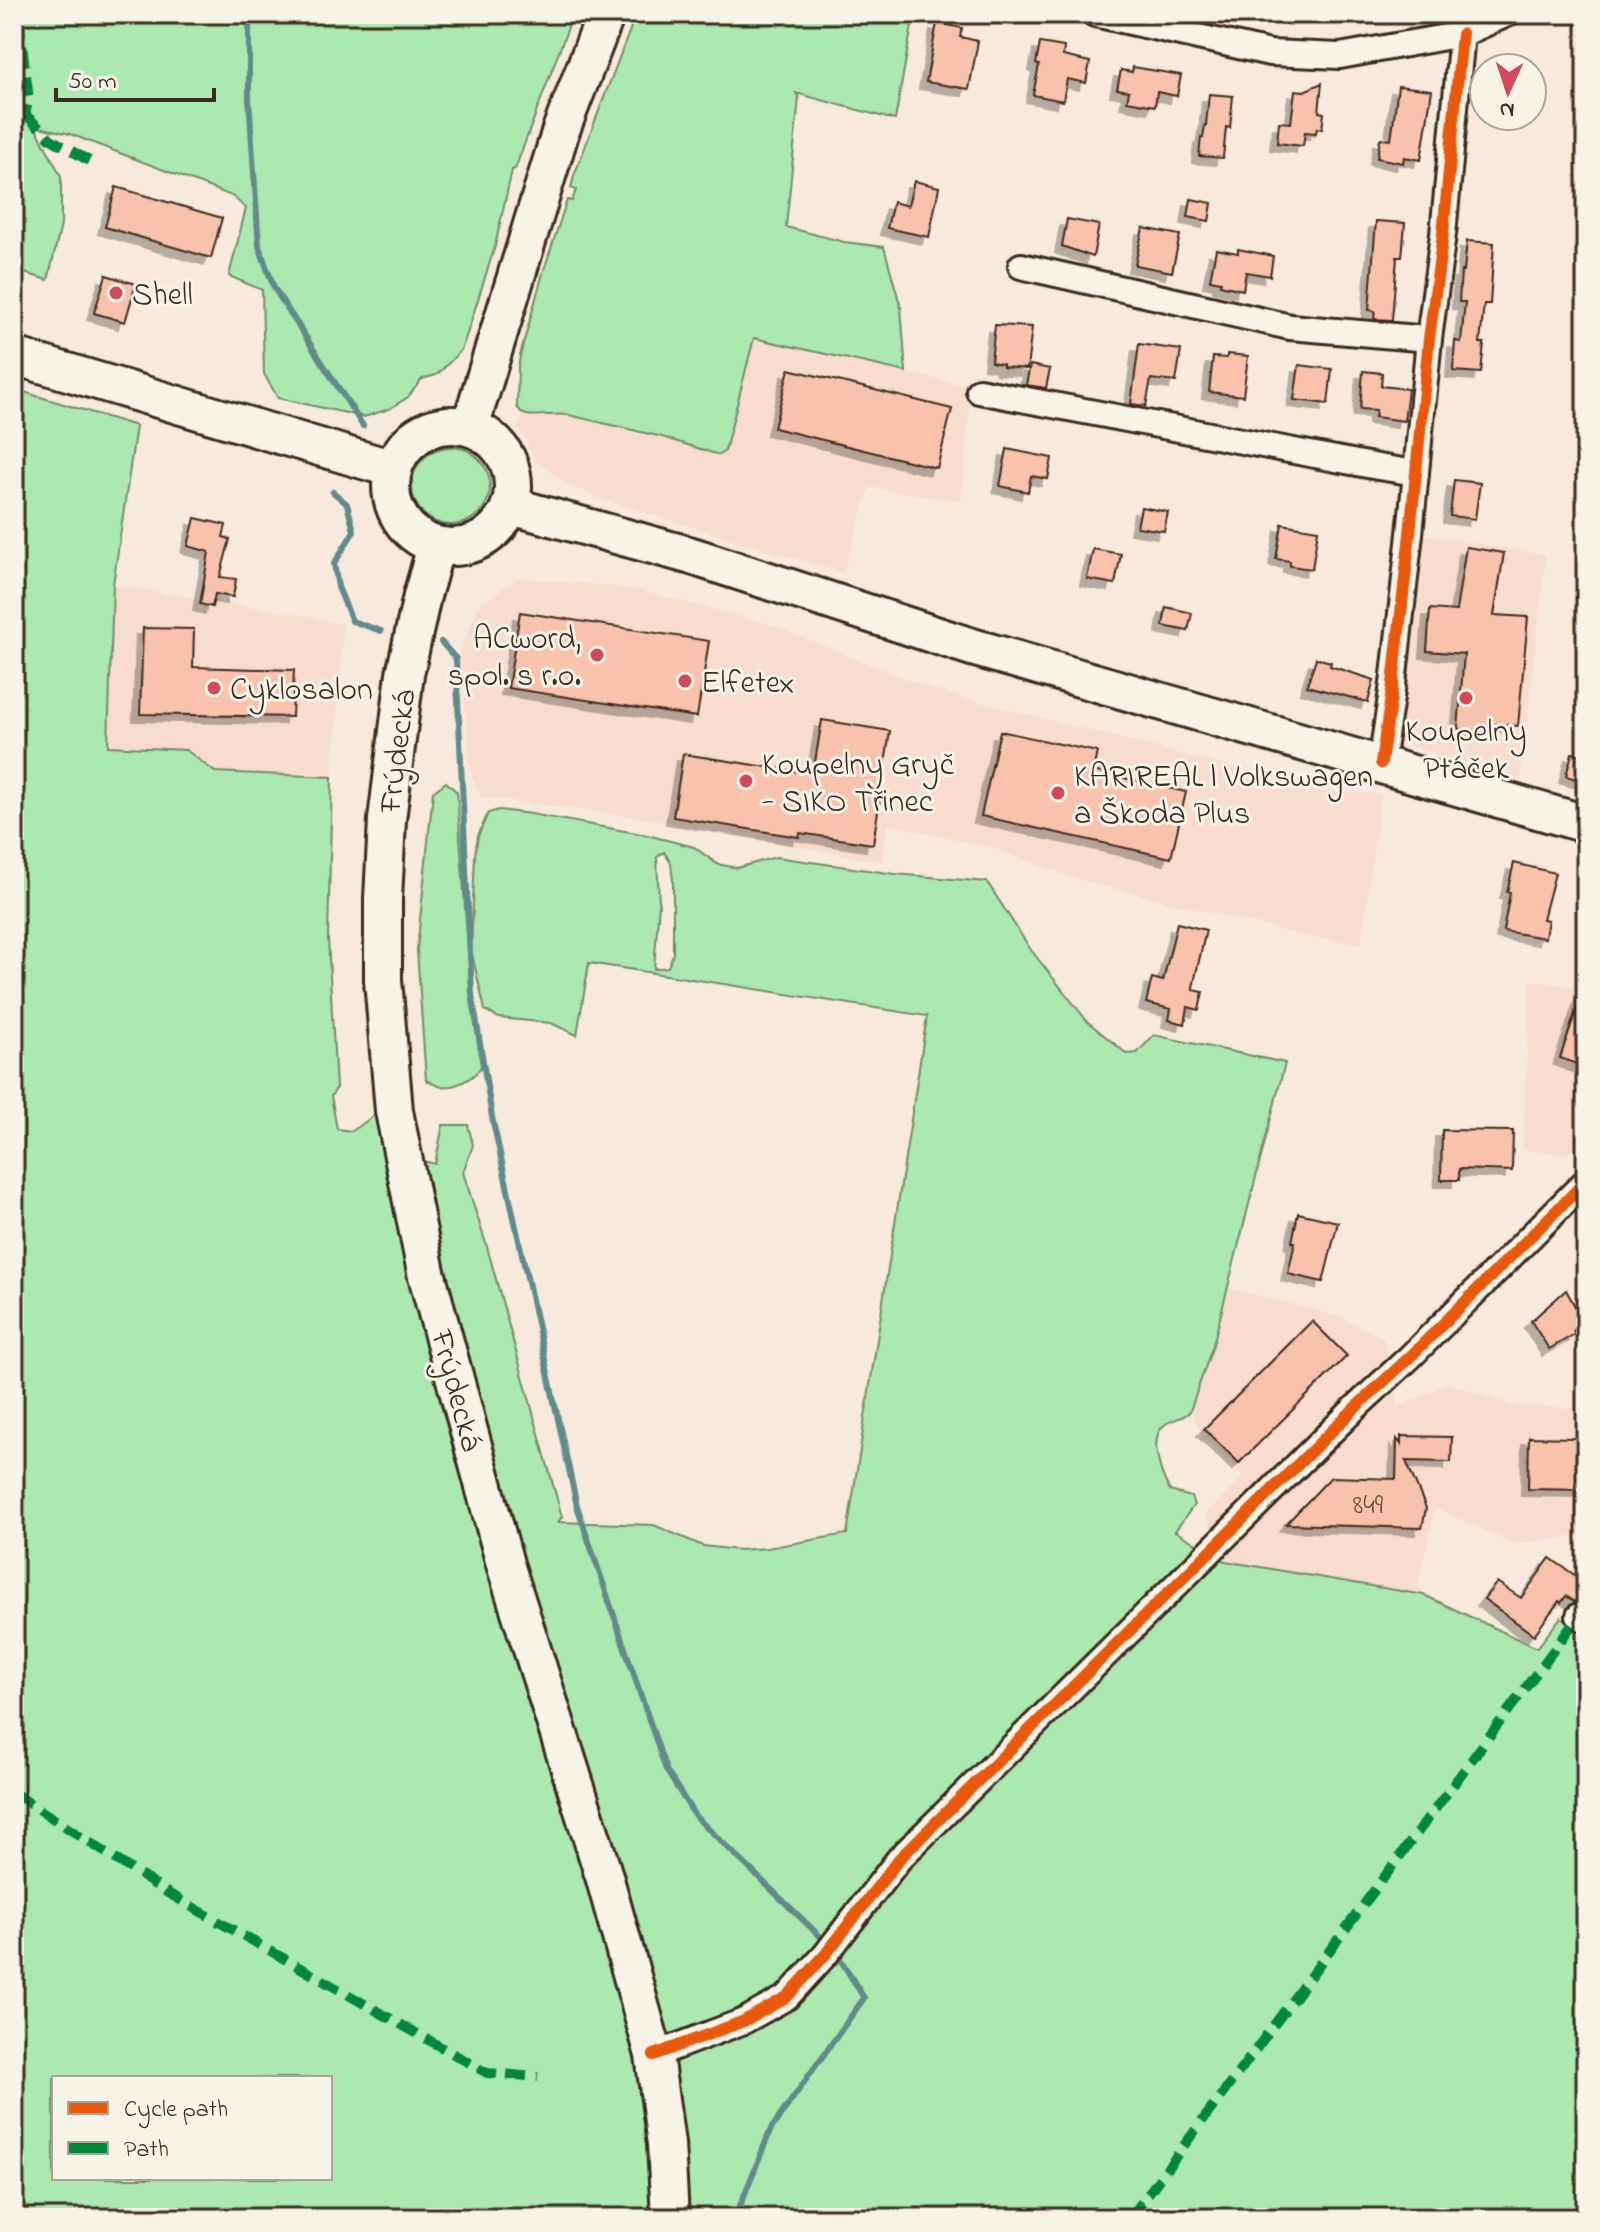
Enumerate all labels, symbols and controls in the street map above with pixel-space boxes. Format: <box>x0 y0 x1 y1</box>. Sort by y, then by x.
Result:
scale bar <box>56 52 214 102</box>
north arrow <box>1468 52 1548 132</box>
text: 50 m <box>68 65 117 100</box>
text: N <box>1499 93 1515 125</box>
place label: Shell <box>132 273 193 320</box>
marker: Shell <box>107 284 125 302</box>
place label: ACword, spol. s r.o. <box>448 617 581 701</box>
marker: ACword, spol. s r.o. <box>588 646 606 664</box>
place label: Elfetex <box>701 661 794 708</box>
place label: Cyklosalon <box>230 668 373 715</box>
marker: Elfetex <box>676 672 694 690</box>
marker: Cyklosalon <box>205 679 223 697</box>
street label: Frýdecká <box>368 687 430 817</box>
marker: Koupelny Ptáček <box>1457 689 1475 707</box>
place label: Koupelny Ptáček <box>1405 710 1527 794</box>
place label: Koupelny Gryč - SIKO Třinec <box>762 743 955 827</box>
place label: KARIREAL | Volkswagen a Škoda Plus <box>1074 755 1373 839</box>
marker: Koupelny Gryč - SIKO Třinec <box>737 772 755 790</box>
marker: KARIREAL | Volkswagen a Škoda Plus <box>1049 784 1067 802</box>
street label: Frýdecká <box>416 1324 493 1457</box>
house number: 849 <box>1353 1486 1384 1527</box>
legend <box>52 2076 332 2180</box>
text: Cycle path <box>124 2093 228 2129</box>
text: Path <box>124 2133 169 2168</box>

